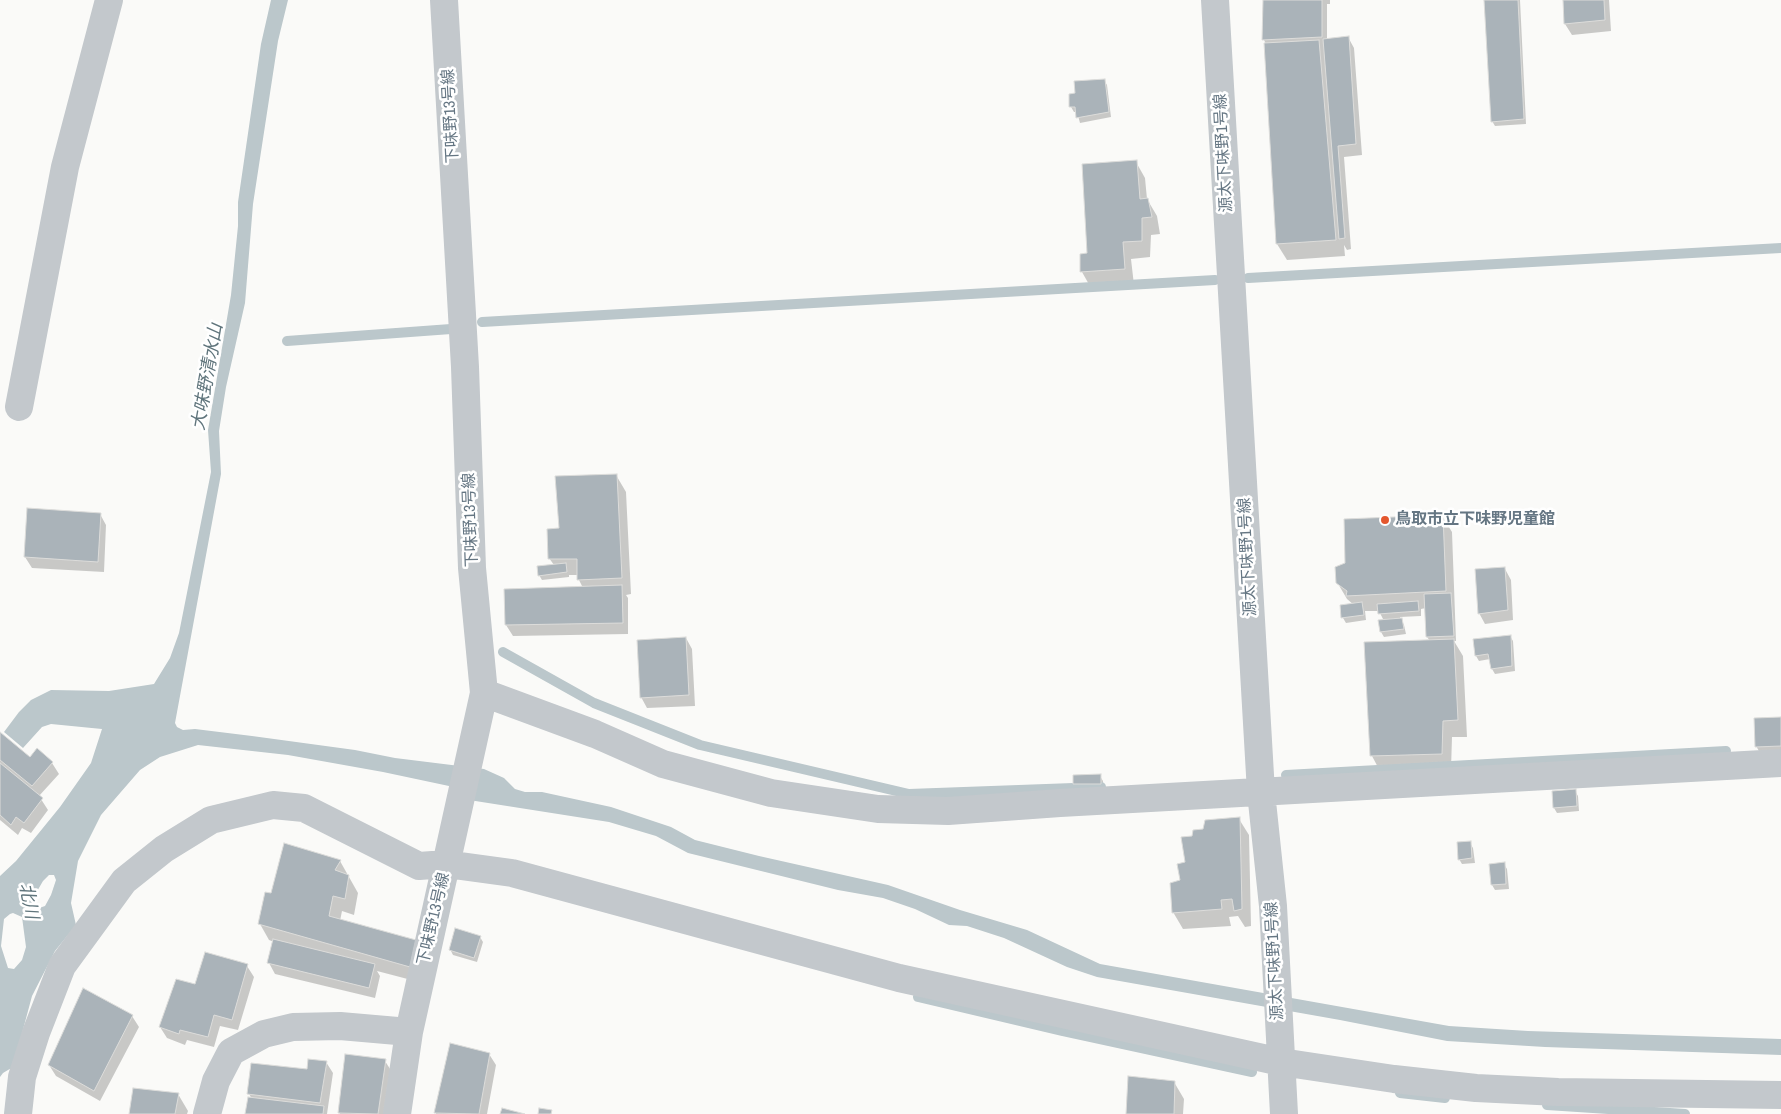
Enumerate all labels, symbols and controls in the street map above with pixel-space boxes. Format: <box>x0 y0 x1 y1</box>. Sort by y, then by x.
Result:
street label: 下味野13号線 <box>439 68 463 164</box>
street label: 源太下味野1号線 <box>1211 93 1237 213</box>
water label: 大味野清水山 <box>188 322 228 432</box>
street label: 下味野13号線 <box>460 472 482 568</box>
street label: 源太下味野1号線 <box>1235 497 1261 617</box>
place label: 鳥取市立下味野児童館 <box>1395 510 1555 530</box>
marker: 鳥取市立下味野児童館 <box>1379 514 1391 526</box>
street label: 下味野13号線 <box>414 871 454 967</box>
water label: 北川 <box>14 881 42 921</box>
street label: 源太下味野1号線 <box>1262 901 1288 1021</box>

